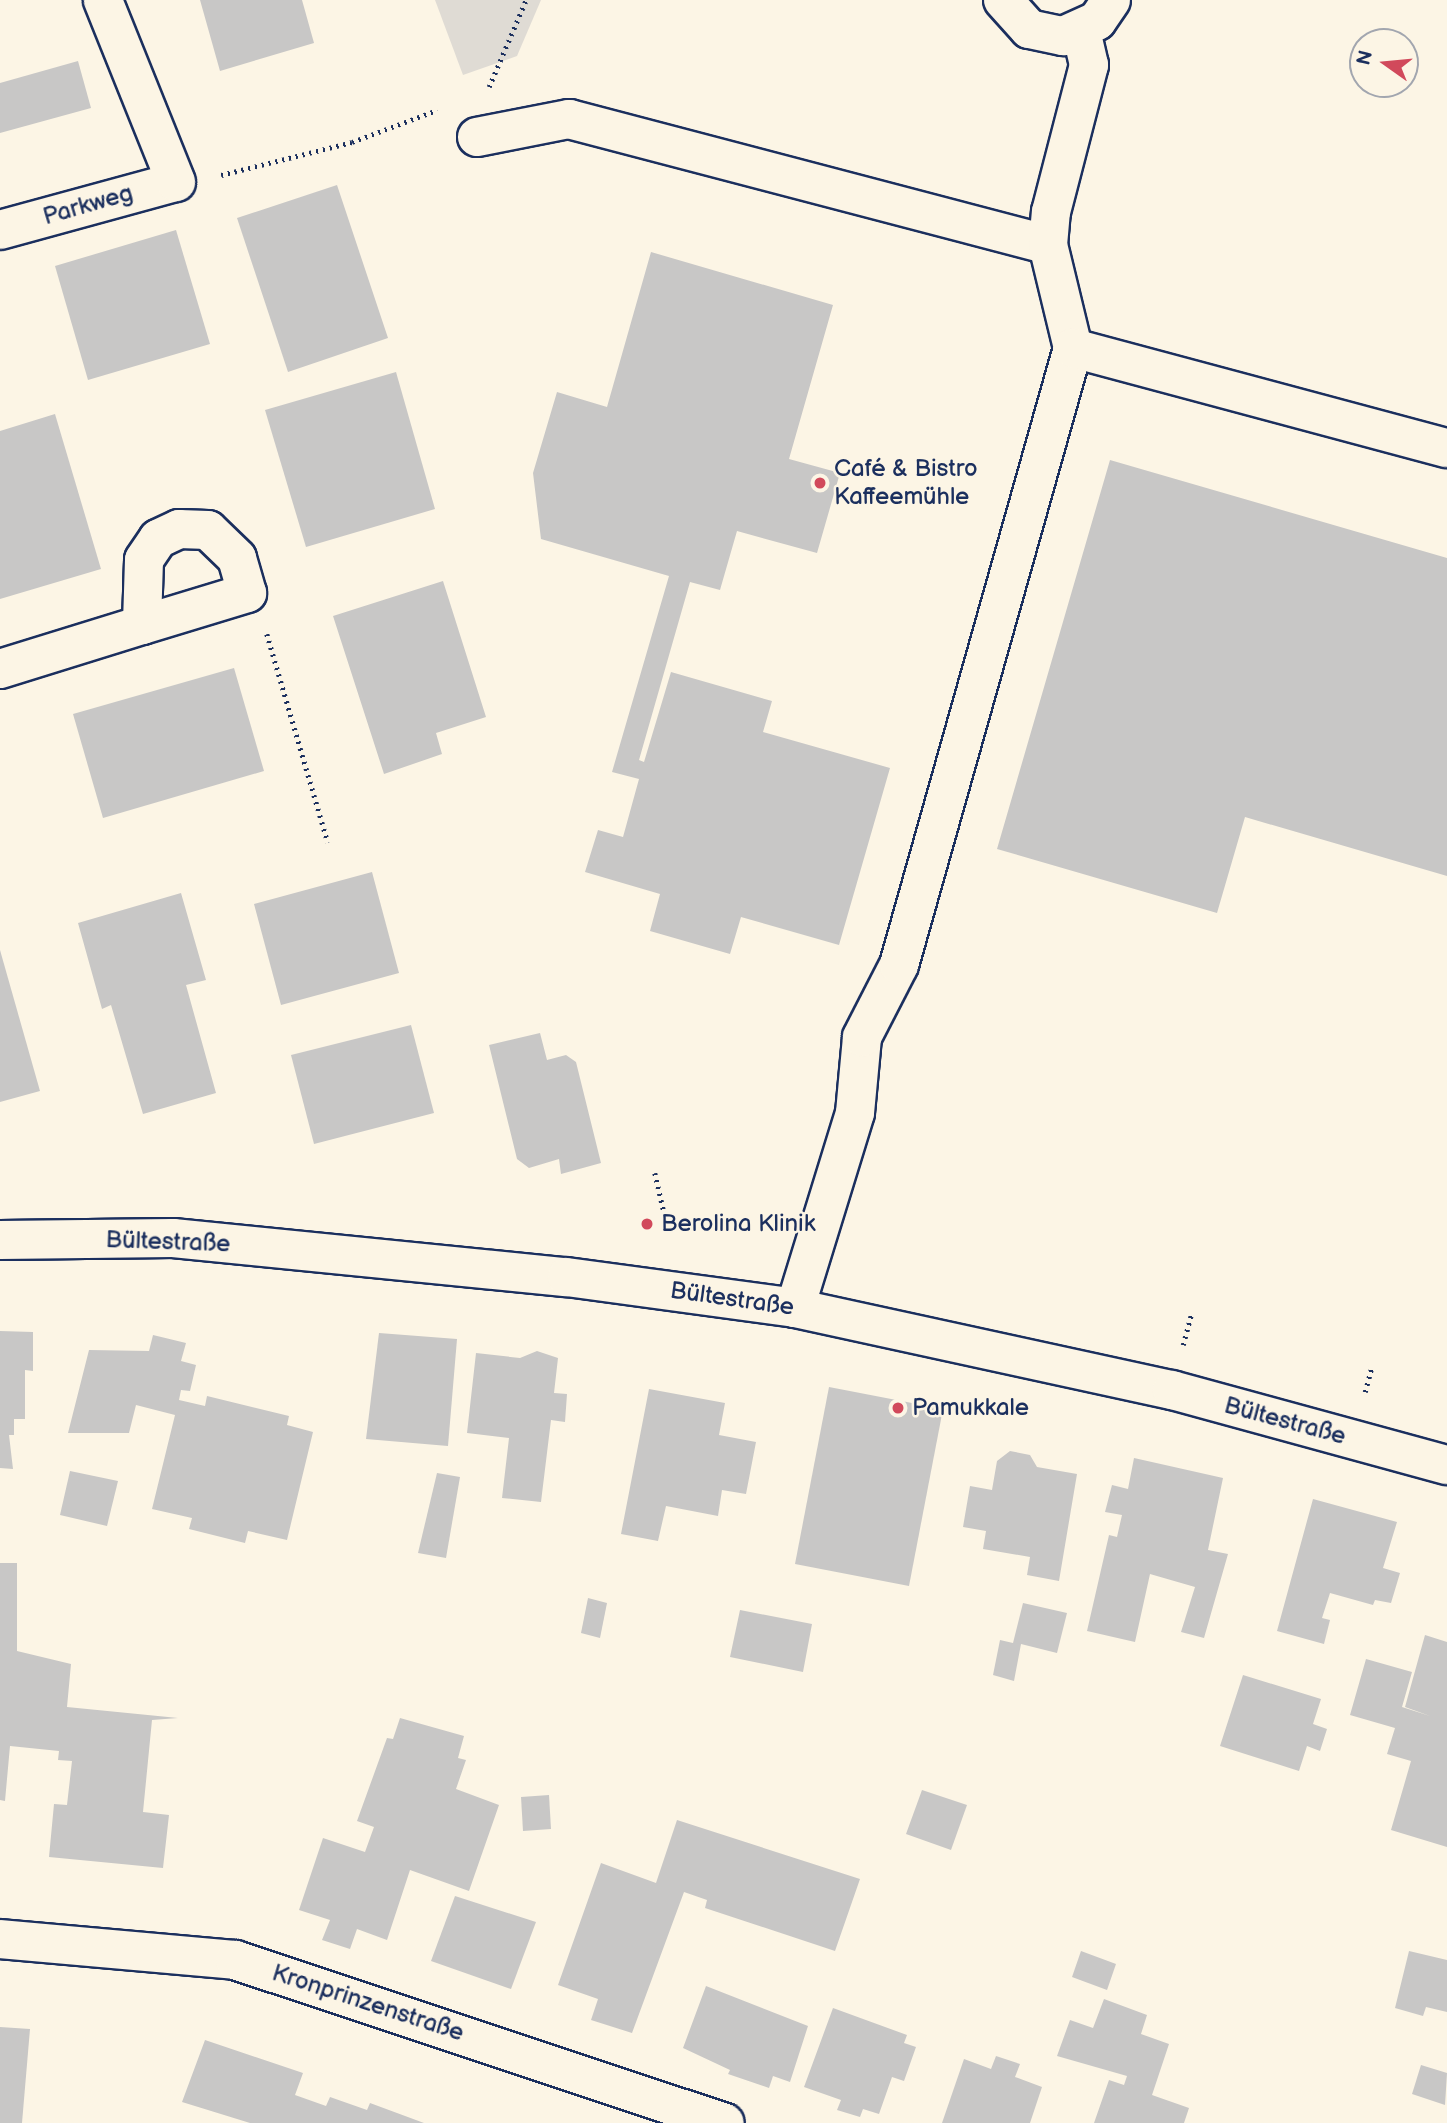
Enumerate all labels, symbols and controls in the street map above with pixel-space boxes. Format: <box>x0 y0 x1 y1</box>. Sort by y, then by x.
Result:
north arrow <box>1349 28 1419 98</box>
text: N <box>1352 48 1378 68</box>
street label: Parkweg <box>40 178 136 232</box>
place label: Café & Bistro Kaffeemühle <box>834 455 978 511</box>
marker: Café & Bistro Kaffeemühle <box>812 475 828 491</box>
place label: Berolina Klinik <box>661 1210 815 1238</box>
marker: Berolina Klinik <box>639 1216 655 1232</box>
street label: Bültestraße <box>105 1225 231 1259</box>
street label: Bültestraße <box>668 1276 796 1322</box>
street label: Bültestraße <box>1221 1391 1349 1451</box>
place label: Pamukkale <box>912 1394 1029 1422</box>
marker: Pamukkale <box>890 1400 906 1416</box>
street label: Kronprinzenstraße <box>268 1958 468 2048</box>

